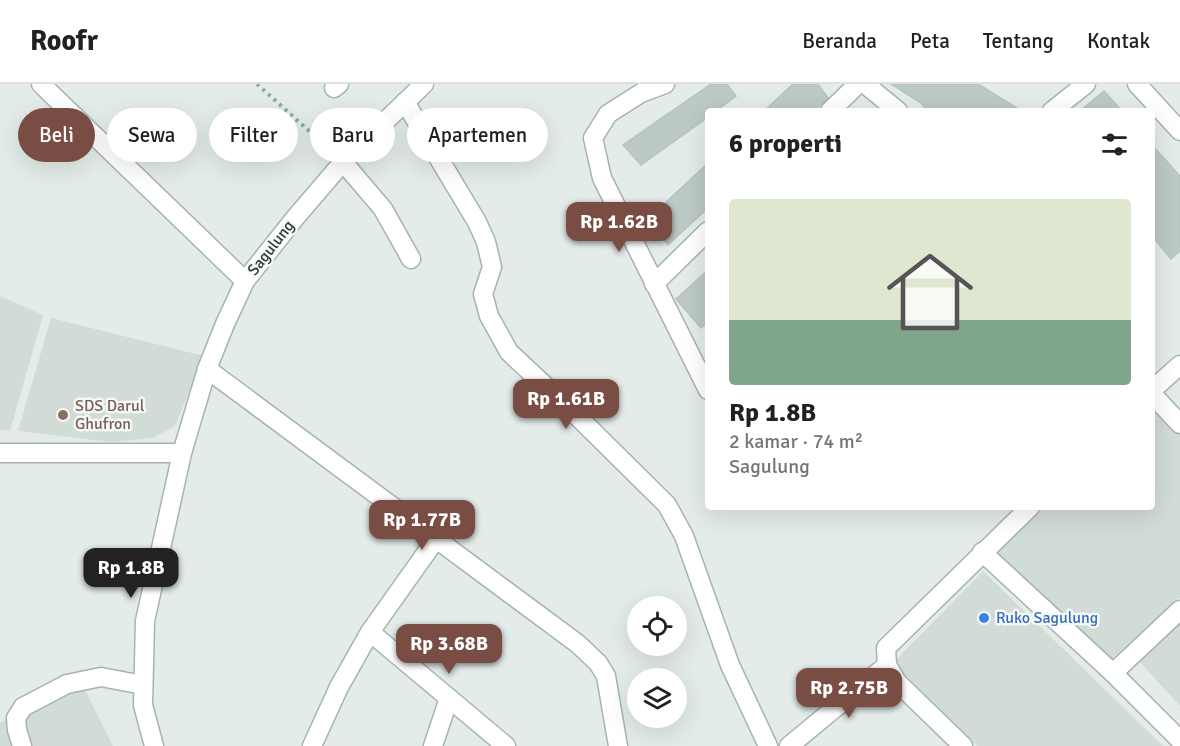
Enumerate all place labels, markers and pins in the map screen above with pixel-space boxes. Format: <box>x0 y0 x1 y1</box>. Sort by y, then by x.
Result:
pin: Rp 1.62B <box>557 202 681 253</box>
pin: Rp 1.61B <box>504 379 628 430</box>
place label: SDS Darul Ghufron <box>75 396 145 434</box>
marker: SDS Darul Ghufron <box>56 408 70 422</box>
pin: Rp 1.77B <box>360 500 484 551</box>
pin: Rp 1.8B <box>76 548 186 599</box>
place label: Ruko Sagulung <box>996 608 1098 628</box>
marker: Ruko Sagulung <box>977 611 991 625</box>
pin: Rp 3.68B <box>387 624 511 675</box>
pin: Rp 2.75B <box>787 668 911 719</box>

